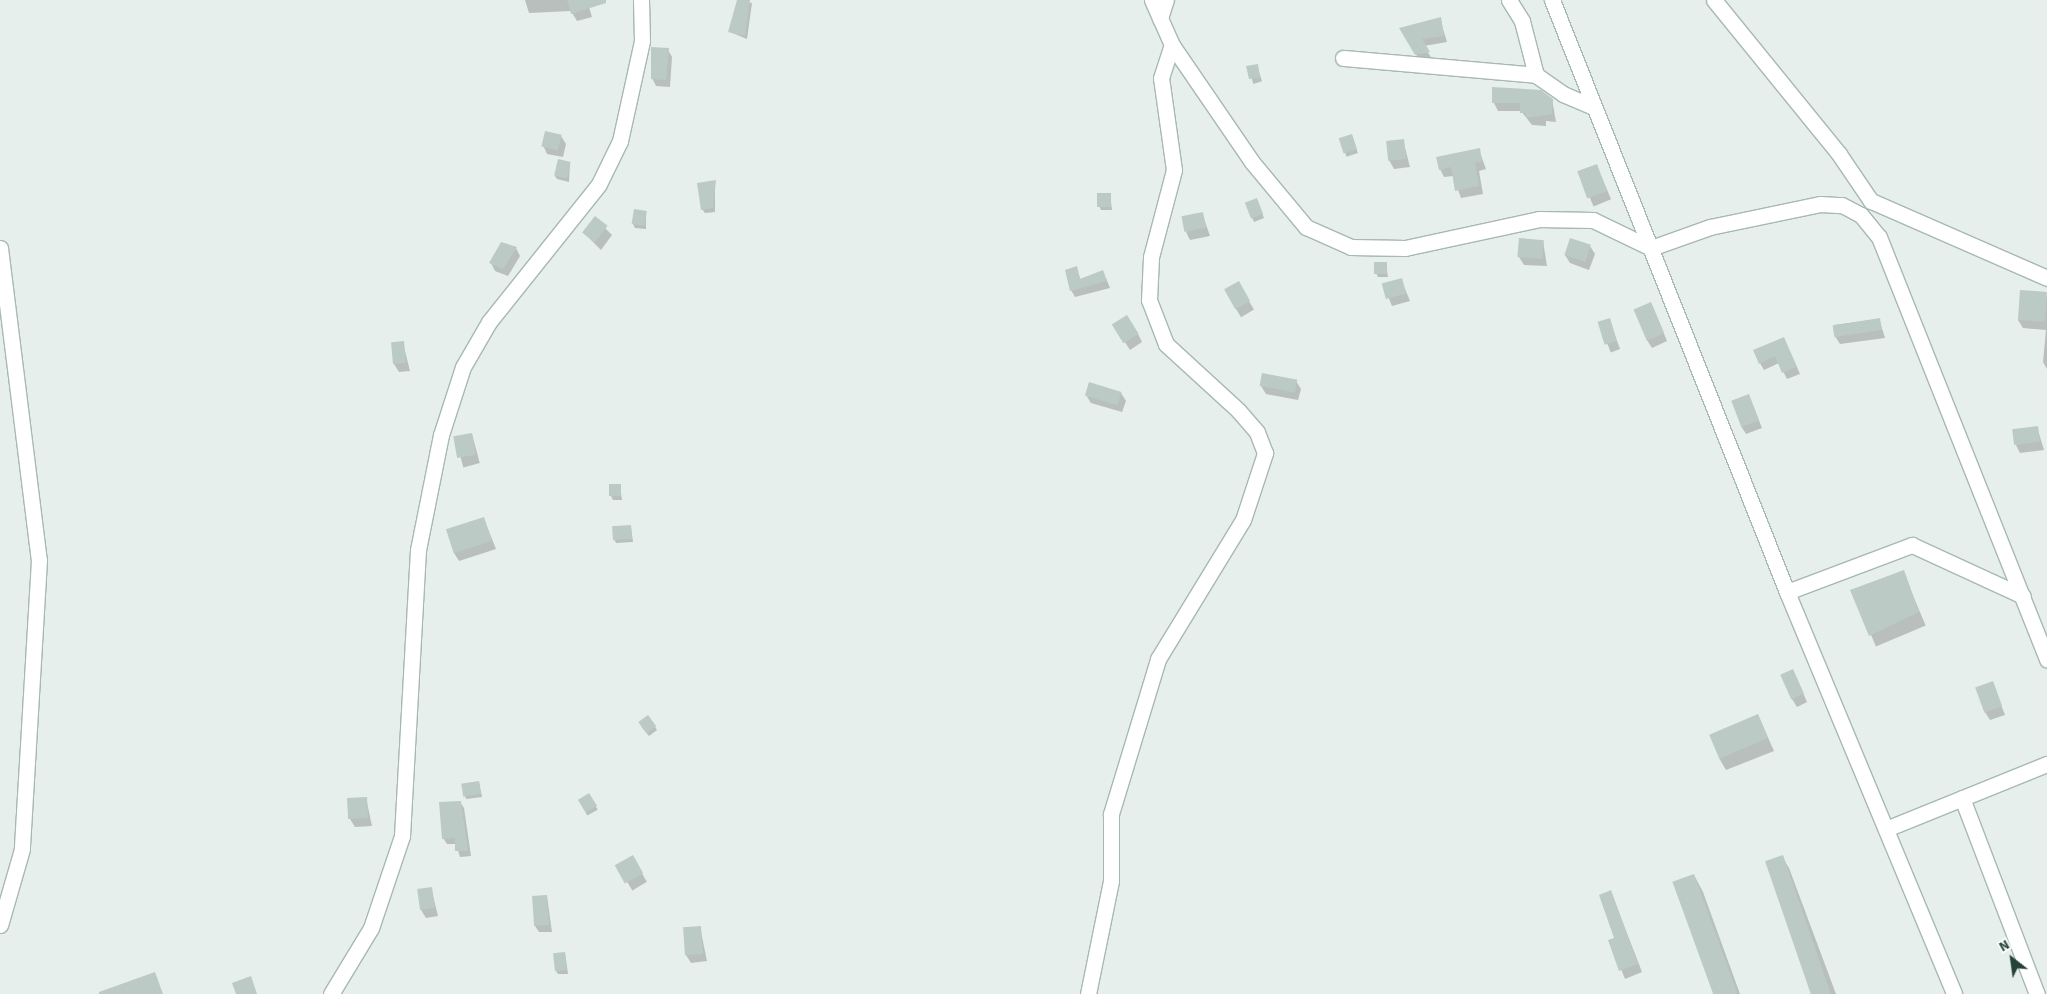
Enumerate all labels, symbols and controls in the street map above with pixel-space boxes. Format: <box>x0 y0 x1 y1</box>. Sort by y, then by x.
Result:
north arrow <box>1987 934 2037 984</box>
text: N <box>1995 935 2014 957</box>

